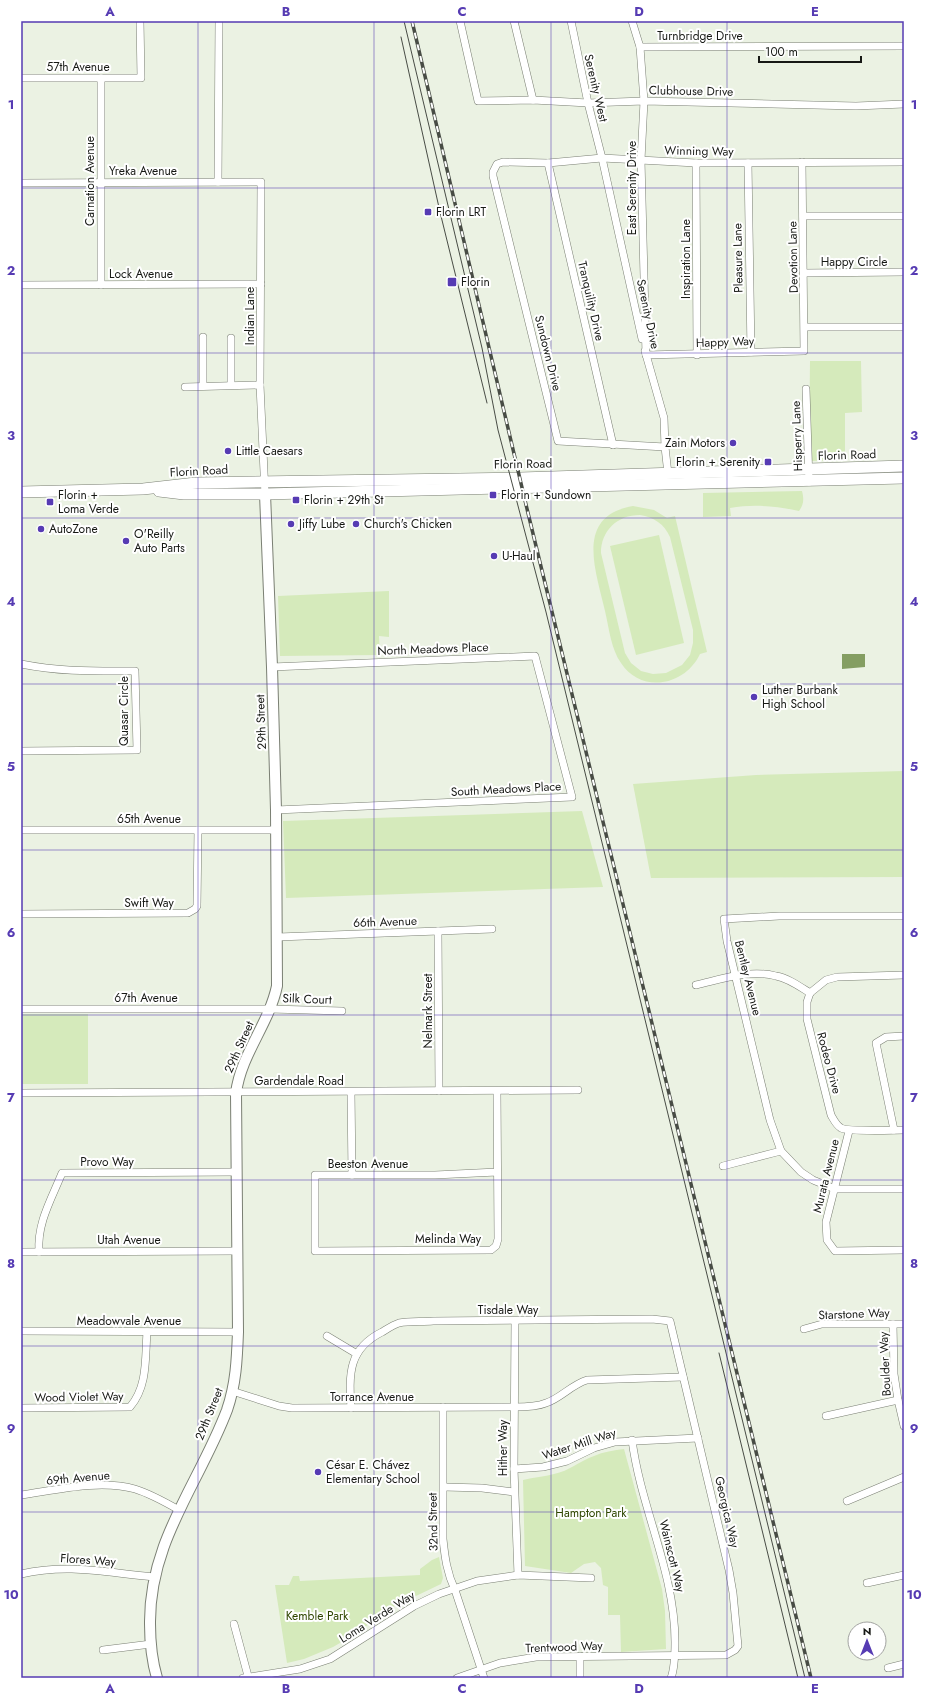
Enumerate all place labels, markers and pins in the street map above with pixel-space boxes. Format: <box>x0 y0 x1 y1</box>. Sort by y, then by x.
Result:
place label: Florin LRT <box>436 203 487 221</box>
marker: Florin LRT <box>423 207 433 217</box>
place label: Florin <box>461 273 490 291</box>
marker: Florin <box>446 276 458 288</box>
place label: Zain Motors <box>665 434 725 452</box>
marker: Zain Motors <box>728 438 738 448</box>
place label: Little Caesars <box>236 442 303 460</box>
marker: Little Caesars <box>223 446 233 456</box>
place label: Florin + Serenity <box>676 453 761 471</box>
marker: Florin + Serenity <box>763 457 773 467</box>
place label: Florin + Loma Verde <box>58 486 119 518</box>
place label: Florin + Sundown <box>501 486 591 504</box>
marker: Florin + Sundown <box>488 490 498 500</box>
place label: Florin + 29th St <box>304 491 384 509</box>
marker: Florin + 29th St <box>291 495 301 505</box>
marker: Florin + Loma Verde <box>45 497 55 507</box>
place label: Jiffy Lube <box>297 515 345 533</box>
place label: Church's Chicken <box>364 515 452 533</box>
marker: Jiffy Lube <box>286 519 296 529</box>
marker: Church's Chicken <box>351 519 361 529</box>
place label: AutoZone <box>49 520 98 538</box>
marker: AutoZone <box>36 524 46 534</box>
place label: O'Reilly Auto Parts <box>134 525 185 557</box>
marker: O'Reilly Auto Parts <box>121 536 131 546</box>
place label: U-Haul <box>502 547 535 565</box>
marker: U-Haul <box>489 551 499 561</box>
place label: Luther Burbank High School <box>762 681 839 713</box>
marker: Luther Burbank High School <box>749 692 759 702</box>
place label: César E. Chávez Elementary School <box>326 1456 420 1488</box>
marker: César E. Chávez Elementary School <box>313 1467 323 1477</box>

